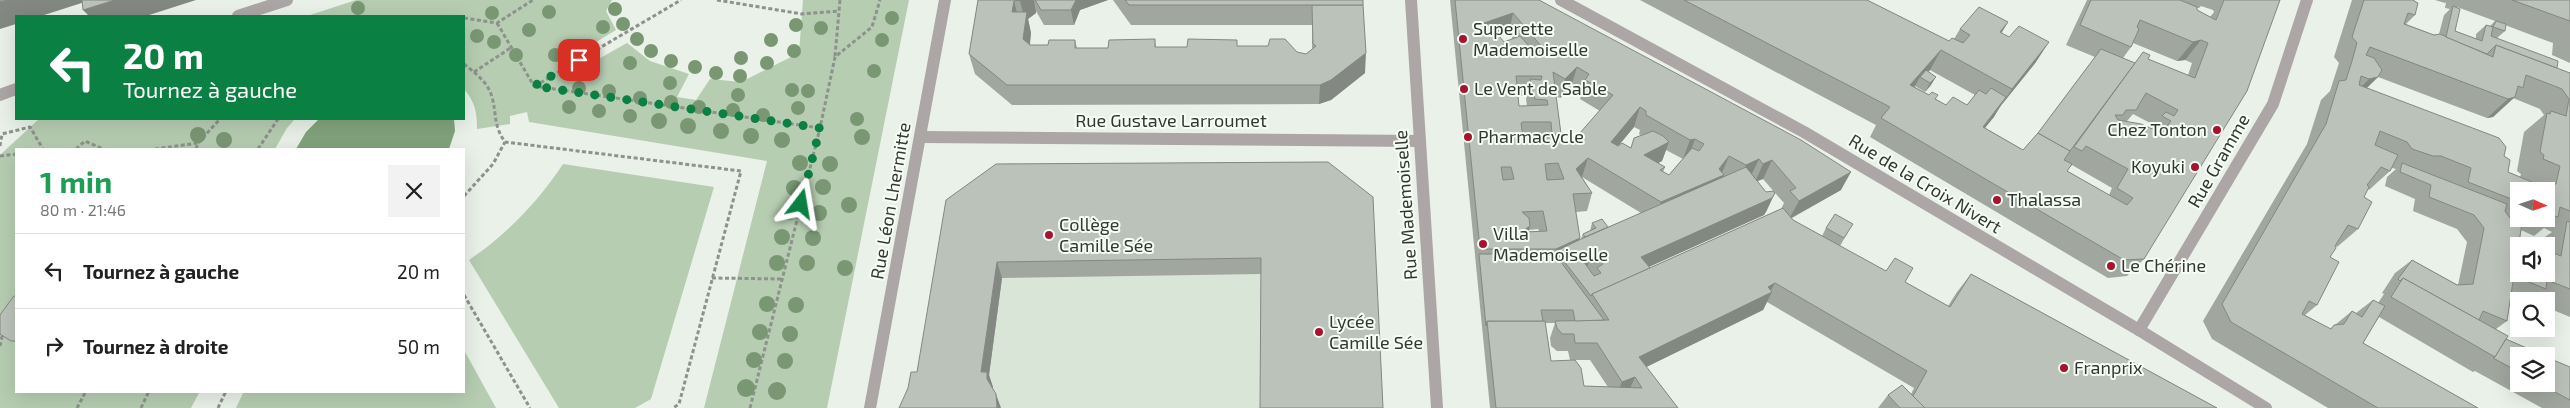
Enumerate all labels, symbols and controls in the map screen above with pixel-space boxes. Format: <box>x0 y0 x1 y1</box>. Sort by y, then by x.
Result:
place label: Superette Mademoiselle <box>1473 17 1588 60</box>
marker: Superette Mademoiselle <box>1457 33 1469 45</box>
text: 20 m <box>123 34 204 76</box>
icon: left <box>40 35 105 100</box>
pin <box>558 39 600 81</box>
icon: arrive <box>565 46 593 74</box>
text: Tournez à gauche <box>123 76 297 102</box>
place label: Le Vent de Sable <box>1474 77 1607 99</box>
marker: Le Vent de Sable <box>1458 83 1470 95</box>
street label: Rue Gustave Larroumet <box>1075 109 1267 131</box>
street label: Rue Gramme <box>2182 110 2254 211</box>
place label: Chez Tonton <box>2107 118 2207 140</box>
street label: Rue Léon Lhermitte <box>865 121 915 281</box>
marker: Chez Tonton <box>2211 124 2223 136</box>
place label: Pharmacycle <box>1478 125 1584 147</box>
street label: Rue Mademoiselle <box>1389 129 1421 281</box>
street label: Rue de la Croix Nivert <box>1845 129 2006 237</box>
marker: Pharmacycle <box>1462 131 1474 143</box>
place label: Koyuki <box>2131 155 2185 177</box>
marker: Koyuki <box>2189 161 2201 173</box>
text: 1 min <box>40 163 112 199</box>
button: close <box>388 165 440 217</box>
position arrow <box>774 177 826 229</box>
north arrow <box>2510 182 2555 228</box>
map controls <box>2510 182 2555 392</box>
place label: Thalassa <box>2007 188 2081 210</box>
marker: Thalassa <box>1991 194 2003 206</box>
text: 80 m · 21:46 <box>40 200 126 219</box>
place label: Collège Camille Sée <box>1059 213 1153 256</box>
place label: Villa Mademoiselle <box>1493 222 1608 265</box>
marker: Collège Camille Sée <box>1043 229 1055 241</box>
button: sound <box>2510 237 2555 282</box>
marker: Villa Mademoiselle <box>1477 238 1489 250</box>
place label: Le Chérine <box>2121 254 2206 276</box>
icon: left <box>40 257 68 285</box>
text: Tournez à gauche <box>83 260 239 283</box>
text: 20 m <box>397 260 440 283</box>
marker: Le Chérine <box>2105 260 2117 272</box>
button: search <box>2510 292 2555 337</box>
place label: Lycée Camille Sée <box>1329 310 1423 353</box>
marker: Lycée Camille Sée <box>1313 326 1325 338</box>
icon: right <box>40 332 68 360</box>
text: Tournez à droite <box>83 335 229 358</box>
text: 50 m <box>397 335 440 358</box>
button: layers <box>2510 347 2555 392</box>
place label: Franprix <box>2074 356 2143 378</box>
marker: Franprix <box>2058 362 2070 374</box>

